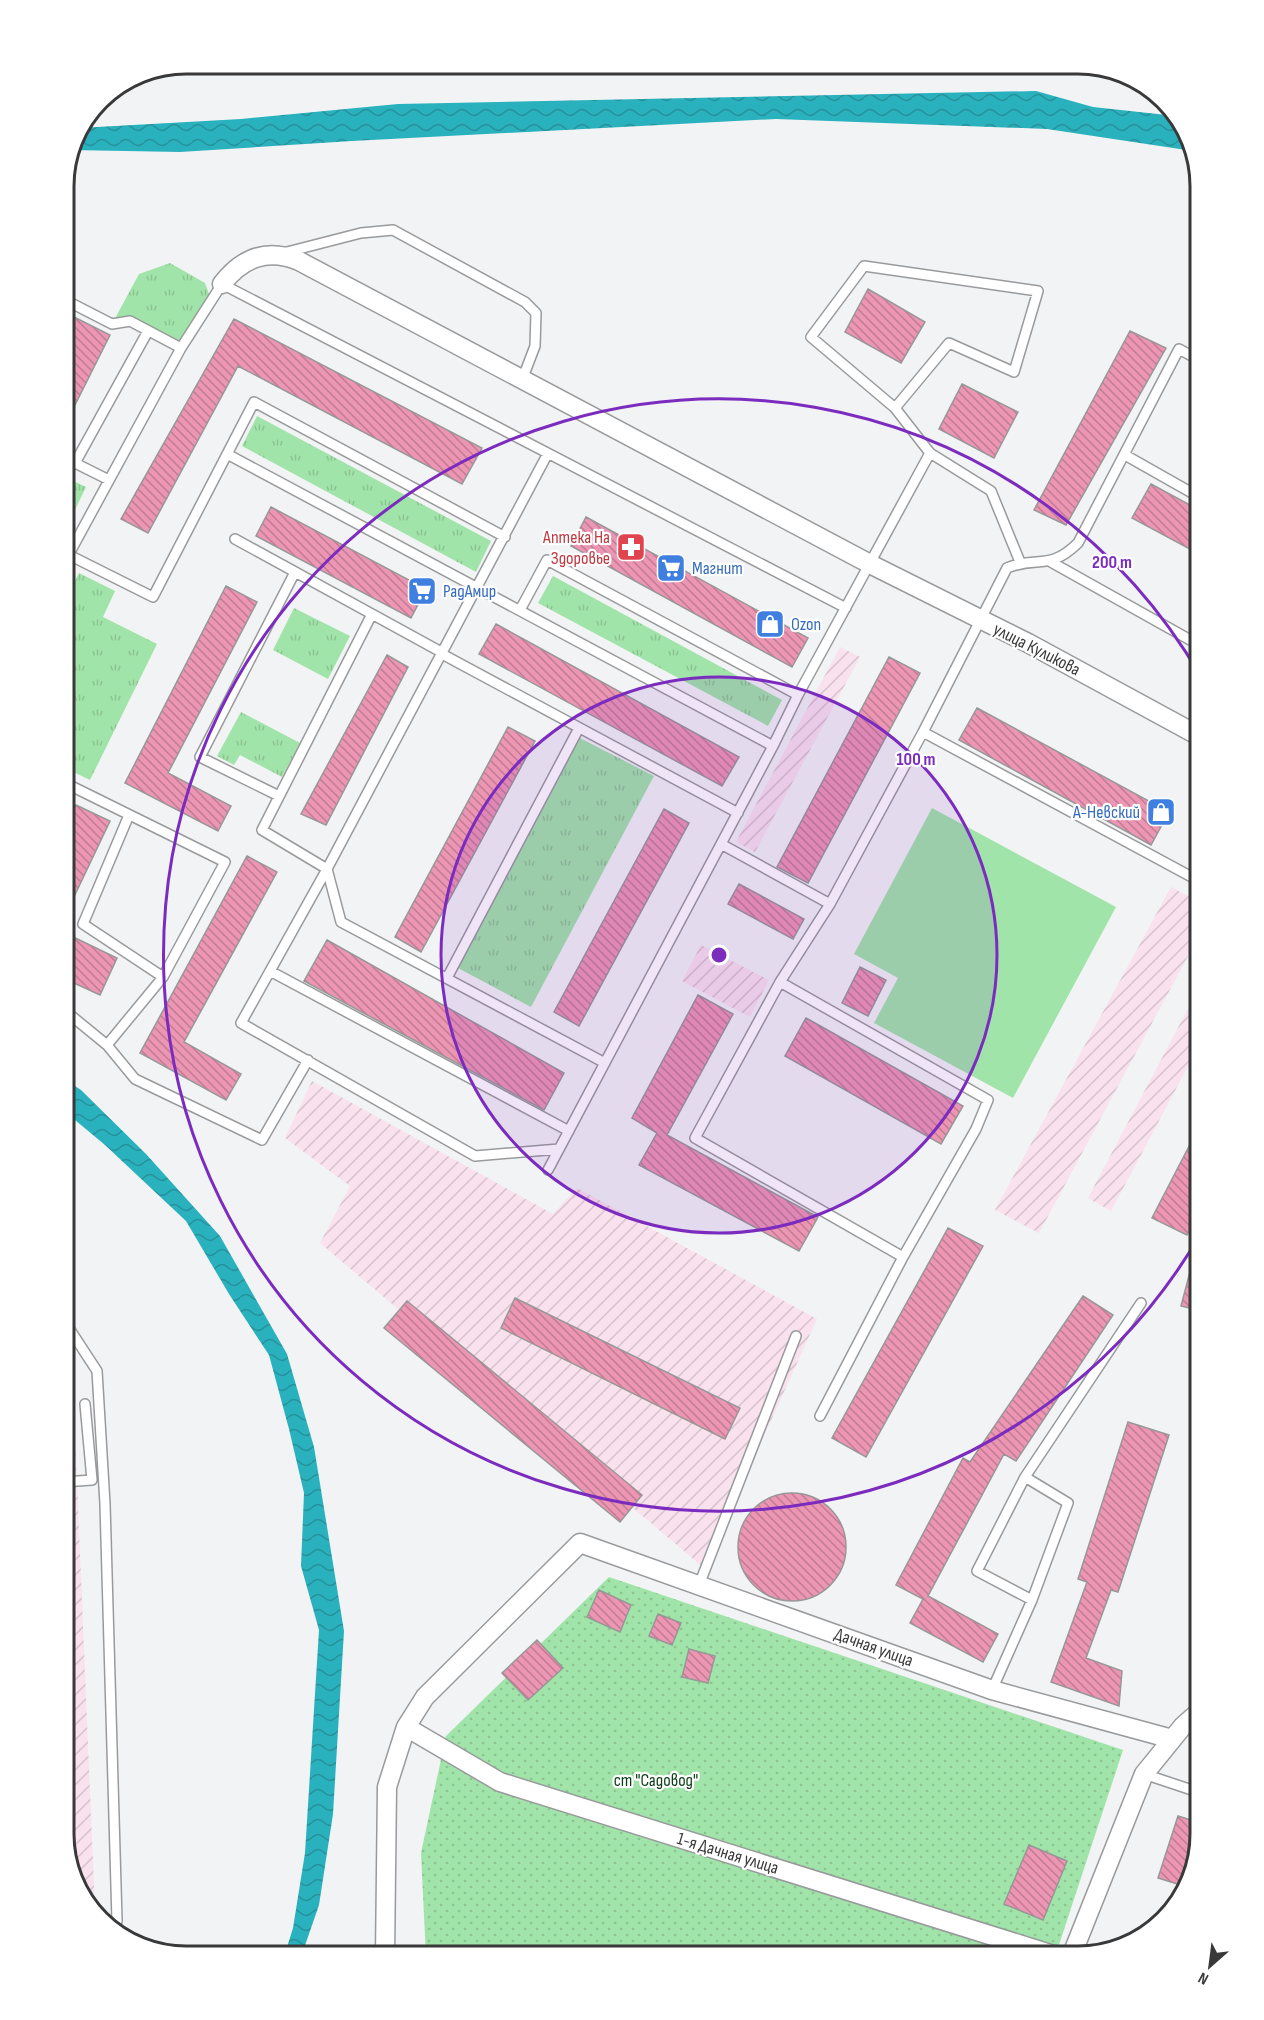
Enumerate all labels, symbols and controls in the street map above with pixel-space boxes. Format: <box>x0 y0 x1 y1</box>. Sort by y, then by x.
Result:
place label: Аптека На Здоровье <box>542 527 610 569</box>
pharmacy icon: Аптека На Здоровье <box>615 531 647 563</box>
supermarket icon: Магнит <box>655 552 687 584</box>
text: 200 m <box>1092 552 1132 573</box>
place label: Магнит <box>692 558 743 579</box>
supermarket icon: РадАмир <box>406 575 438 607</box>
place label: РадАмир <box>443 581 496 602</box>
shop icon: Ozon <box>754 608 786 640</box>
place label: Ozon <box>791 614 821 635</box>
street label: улица Куликова <box>990 619 1084 680</box>
text: 100 m <box>897 749 936 770</box>
shop icon: А-Невский <box>1145 796 1177 828</box>
place label: А-Невский <box>1072 802 1140 823</box>
centre of rings <box>709 945 729 965</box>
street label: Дачная улица <box>832 1624 916 1671</box>
park label: ст "Садовод" <box>614 1770 698 1791</box>
street label: 1-я Дачная улица <box>675 1828 781 1879</box>
north arrow <box>1180 1936 1240 1996</box>
text: N <box>1195 1968 1212 1988</box>

